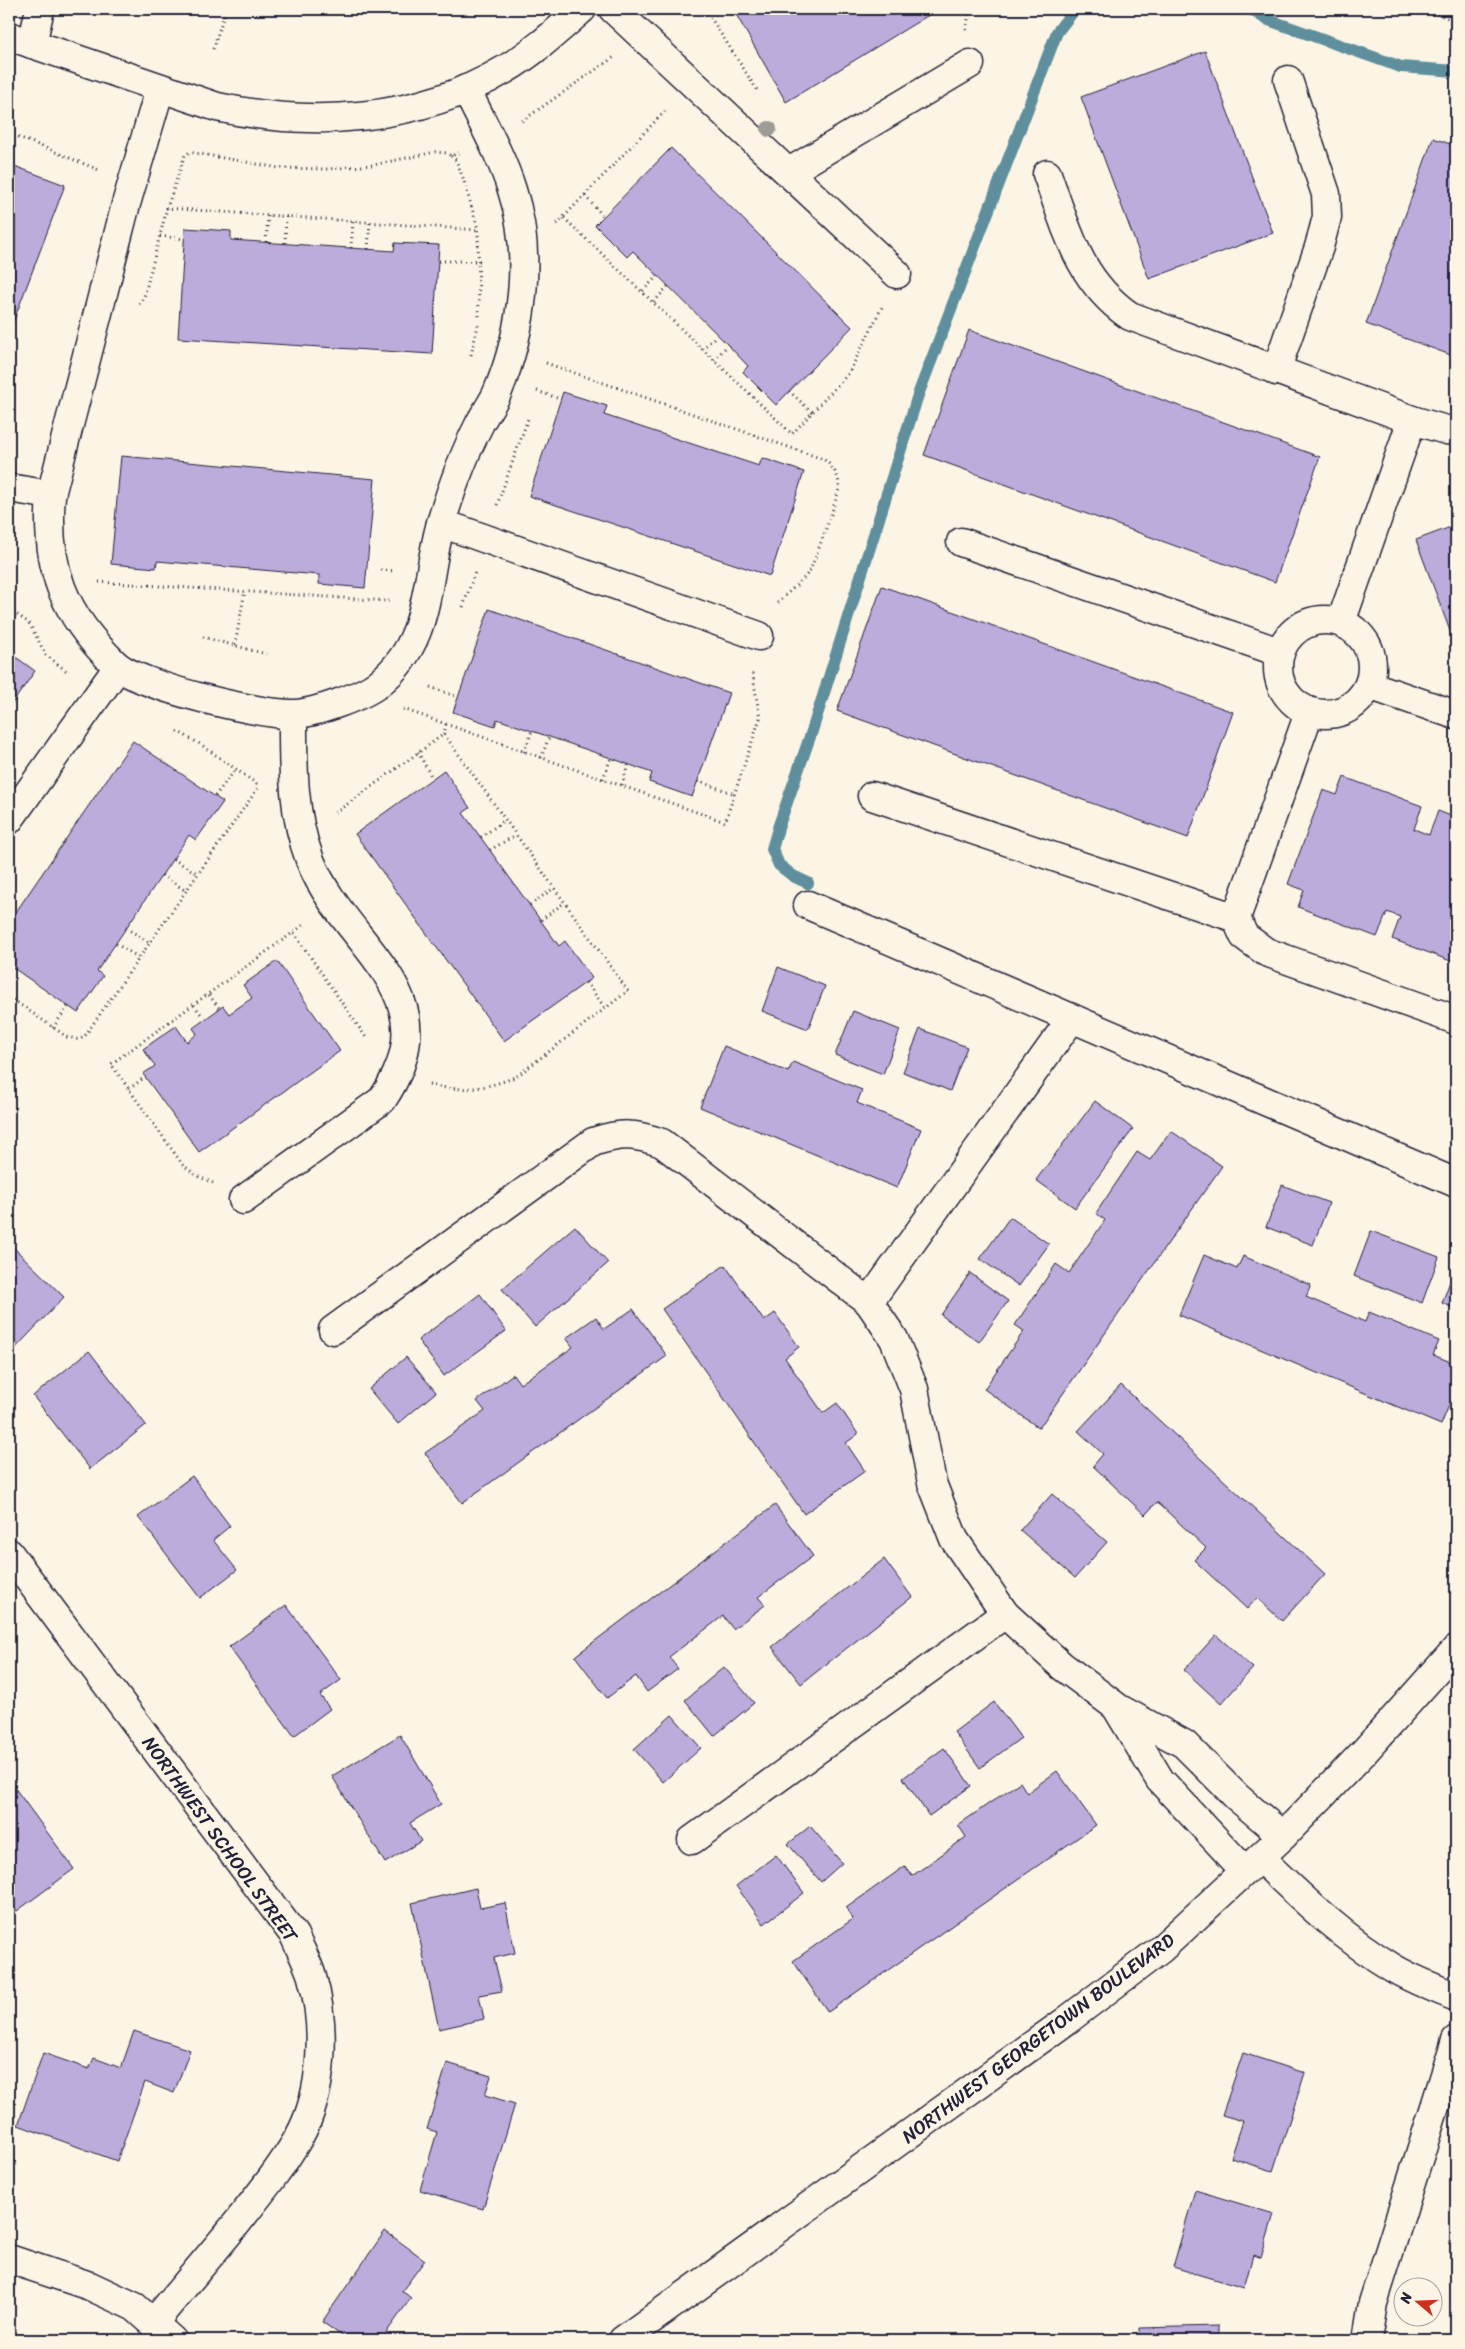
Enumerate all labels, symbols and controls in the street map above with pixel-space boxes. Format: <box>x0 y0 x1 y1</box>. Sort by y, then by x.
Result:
street label: NORTHWEST SCHOOL STREET <box>134 1729 307 1951</box>
street label: NORTHWEST GEORGETOWN BOULEVARD <box>894 1924 1182 2152</box>
north arrow <box>1392 2276 1442 2326</box>
text: N <box>1392 2289 1420 2308</box>

